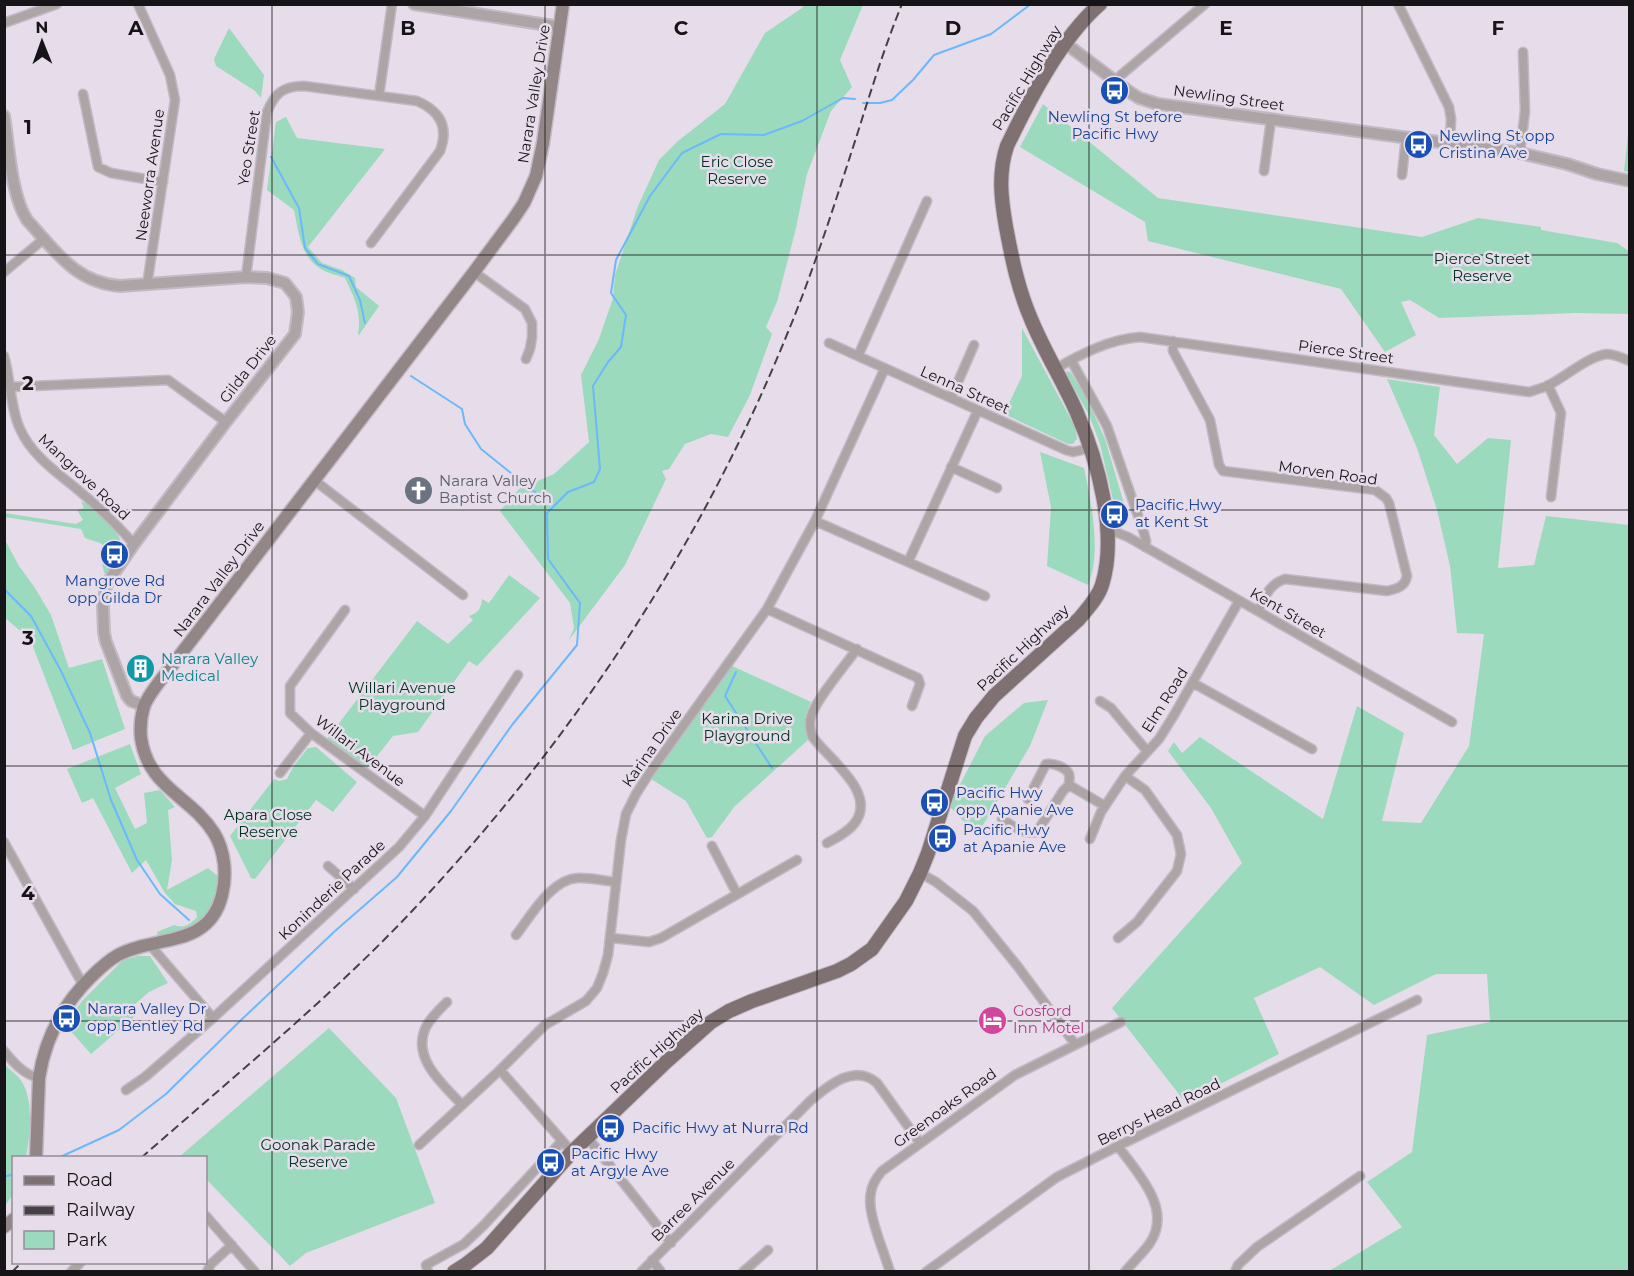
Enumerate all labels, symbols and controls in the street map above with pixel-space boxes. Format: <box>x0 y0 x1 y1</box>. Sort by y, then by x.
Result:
north arrow <box>12 12 72 72</box>
text: A <box>127 16 144 40</box>
text: B <box>400 16 416 40</box>
text: C <box>674 16 689 40</box>
text: D <box>945 16 961 40</box>
text: E <box>1219 16 1233 40</box>
text: F <box>1492 16 1505 40</box>
text: N <box>35 18 48 37</box>
street label: Pacific Highway <box>988 21 1066 134</box>
street label: Narara Valley Drive <box>513 23 554 165</box>
bus stop icon: Newling St before Pacific Hwy <box>1099 74 1131 106</box>
street label: Newling Street <box>1172 80 1286 115</box>
place label: Newling St before Pacific Hwy <box>1048 107 1182 143</box>
street label: Neeworra Avenue <box>131 108 168 242</box>
street label: Yeo Street <box>233 109 264 187</box>
text: 1 <box>24 115 32 139</box>
place label: Newling St opp Cristina Ave <box>1439 126 1555 162</box>
bus stop icon: Newling St opp Cristina Ave <box>1402 129 1434 161</box>
park label: Eric Close Reserve <box>701 152 773 188</box>
park label: Pierce Street Reserve <box>1434 249 1530 285</box>
street label: Gilda Drive <box>215 331 280 407</box>
street label: Pierce Street <box>1297 335 1395 368</box>
street label: Lenna Street <box>917 361 1013 418</box>
text: 2 <box>22 371 34 395</box>
street label: Mangrove Road <box>34 429 134 524</box>
street label: Morven Road <box>1277 456 1379 489</box>
place label: Narara Valley Baptist Church <box>439 471 552 507</box>
church icon: Narara Valley Baptist Church <box>402 474 434 506</box>
place label: Pacific Hwy at Kent St <box>1135 495 1222 531</box>
bus stop icon: Pacific Hwy at Kent St <box>1098 498 1130 530</box>
street label: Narara Valley Drive <box>169 517 268 640</box>
bus stop icon: Mangrove Rd opp Gilda Dr <box>99 538 131 570</box>
place label: Mangrove Rd opp Gilda Dr <box>65 571 165 607</box>
street label: Kent Street <box>1247 583 1330 642</box>
street label: Pacific Highway <box>973 599 1073 695</box>
text: 3 <box>21 626 34 650</box>
place label: Narara Valley Medical <box>161 649 259 685</box>
building icon: Narara Valley Medical <box>124 652 156 684</box>
street label: Elm Road <box>1137 664 1192 736</box>
park label: Willari Avenue Playground <box>348 678 456 714</box>
street label: Karina Drive <box>618 705 686 791</box>
park label: Karina Drive Playground <box>701 709 793 745</box>
street label: Willari Avenue <box>312 711 409 791</box>
place label: Pacific Hwy opp Apanie Ave <box>956 783 1074 819</box>
bus stop icon: Pacific Hwy opp Apanie Ave <box>919 786 951 818</box>
park label: Apara Close Reserve <box>224 805 312 841</box>
place label: Pacific Hwy at Apanie Ave <box>963 820 1066 856</box>
bus stop icon: Pacific Hwy at Apanie Ave <box>926 823 958 855</box>
street label: Koninderie Parade <box>274 835 389 944</box>
text: 4 <box>21 881 35 905</box>
place label: Narara Valley Dr opp Bentley Rd <box>87 999 206 1035</box>
place label: Gosford Inn Motel <box>1013 1001 1084 1037</box>
bus stop icon: Narara Valley Dr opp Bentley Rd <box>50 1002 82 1034</box>
street label: Pacific Highway <box>606 1003 708 1098</box>
hotel icon: Gosford Inn Motel <box>976 1004 1008 1036</box>
street label: Greenoaks Road <box>889 1064 1000 1151</box>
street label: Berrys Head Road <box>1094 1073 1223 1150</box>
bus stop icon: Pacific Hwy at Nurra Rd <box>595 1112 627 1144</box>
place label: Pacific Hwy at Nurra Rd <box>632 1118 809 1137</box>
park label: Goonak Parade Reserve <box>260 1135 376 1171</box>
place label: Pacific Hwy at Argyle Ave <box>571 1144 669 1180</box>
bus stop icon: Pacific Hwy at Argyle Ave <box>534 1147 566 1179</box>
street label: Barree Avenue <box>647 1154 738 1245</box>
legend <box>12 1156 207 1264</box>
text: Road <box>66 1169 113 1191</box>
text: Railway <box>66 1199 135 1221</box>
text: Park <box>66 1229 107 1251</box>

